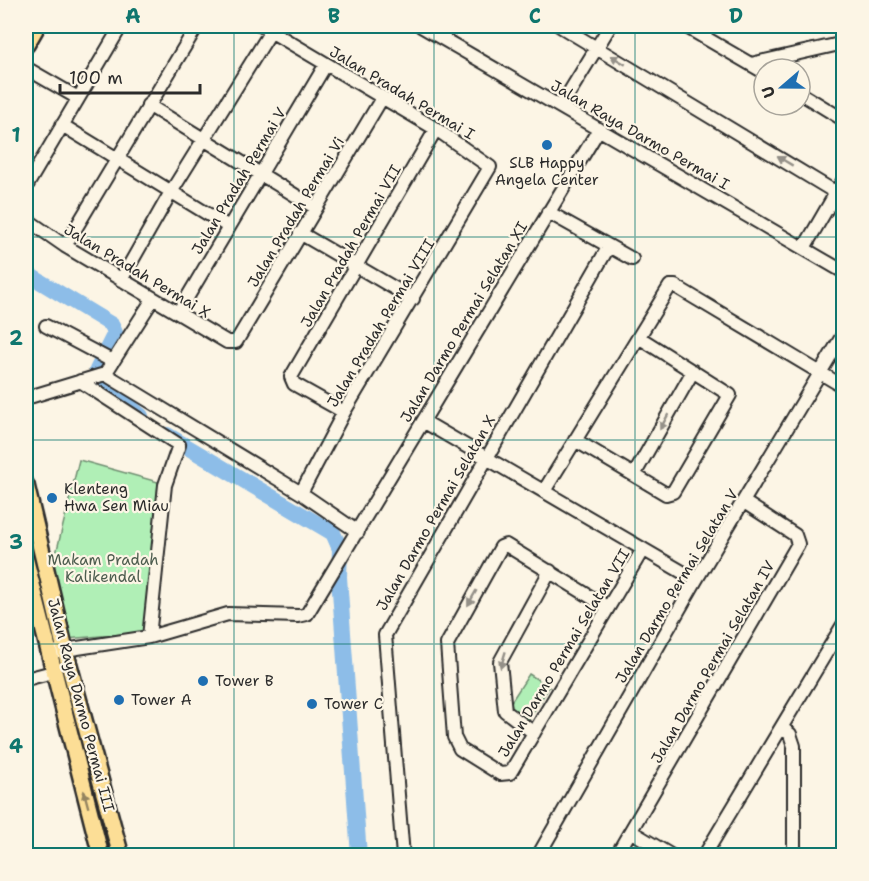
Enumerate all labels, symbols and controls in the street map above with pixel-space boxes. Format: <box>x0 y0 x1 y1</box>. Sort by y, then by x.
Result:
text: A <box>125 3 141 29</box>
text: B <box>328 3 340 29</box>
text: C <box>529 3 541 29</box>
text: D <box>729 3 743 29</box>
street label: Jalan Pradah Permai I <box>326 42 478 144</box>
one-way arrow <box>610 55 626 66</box>
scale bar <box>60 57 200 95</box>
north arrow <box>752 57 812 117</box>
text: 100 m <box>69 66 123 90</box>
street label: Jalan Raya Darmo Permai I <box>547 76 733 194</box>
text: U <box>757 83 780 101</box>
street label: Jalan Pradah Permai V <box>187 104 291 258</box>
text: 1 <box>11 122 21 148</box>
street label: Jalan Pradah Permai Vi <box>243 133 349 291</box>
marker: SLB Happy Angela Center <box>540 138 554 152</box>
place label: SLB Happy Angela Center <box>495 153 599 190</box>
one-way arrow <box>777 156 793 167</box>
street label: Jalan Pradah Permai VII <box>296 161 406 331</box>
street label: Jalan Darmo Permai Selatan XI <box>396 218 532 426</box>
street label: Jalan Pradah Permai X <box>60 219 214 323</box>
street label: Jalan Pradah Permai VIII <box>323 235 439 411</box>
text: 2 <box>9 325 23 351</box>
street label: Jalan Darmo Permai Selatan X <box>372 411 500 614</box>
one-way arrow <box>659 413 669 430</box>
place label: Klenteng Hwa Sen Miau <box>64 479 169 516</box>
street label: Jalan Darmo Permai Selatan V <box>611 485 743 687</box>
marker: Klenteng Hwa Sen Miau <box>45 491 59 505</box>
text: 3 <box>9 529 23 555</box>
street label: Jalan Darmo Permai Selatan VII <box>494 545 634 761</box>
park label: Makam Pradah Kalikendal <box>47 550 159 587</box>
street label: Jalan Darmo Permai Selatan IV <box>647 557 779 767</box>
one-way arrow <box>467 590 477 607</box>
street label: Jalan Raya Darmo Permai III <box>43 596 119 814</box>
one-way arrow <box>498 651 507 669</box>
place label: Tower B <box>215 671 274 691</box>
marker: Tower B <box>196 674 210 688</box>
place label: Tower A <box>131 690 192 710</box>
marker: Tower A <box>112 693 126 707</box>
place label: Tower C <box>324 694 383 714</box>
marker: Tower C <box>305 697 319 711</box>
text: 4 <box>9 733 23 759</box>
one-way arrow <box>81 790 91 808</box>

